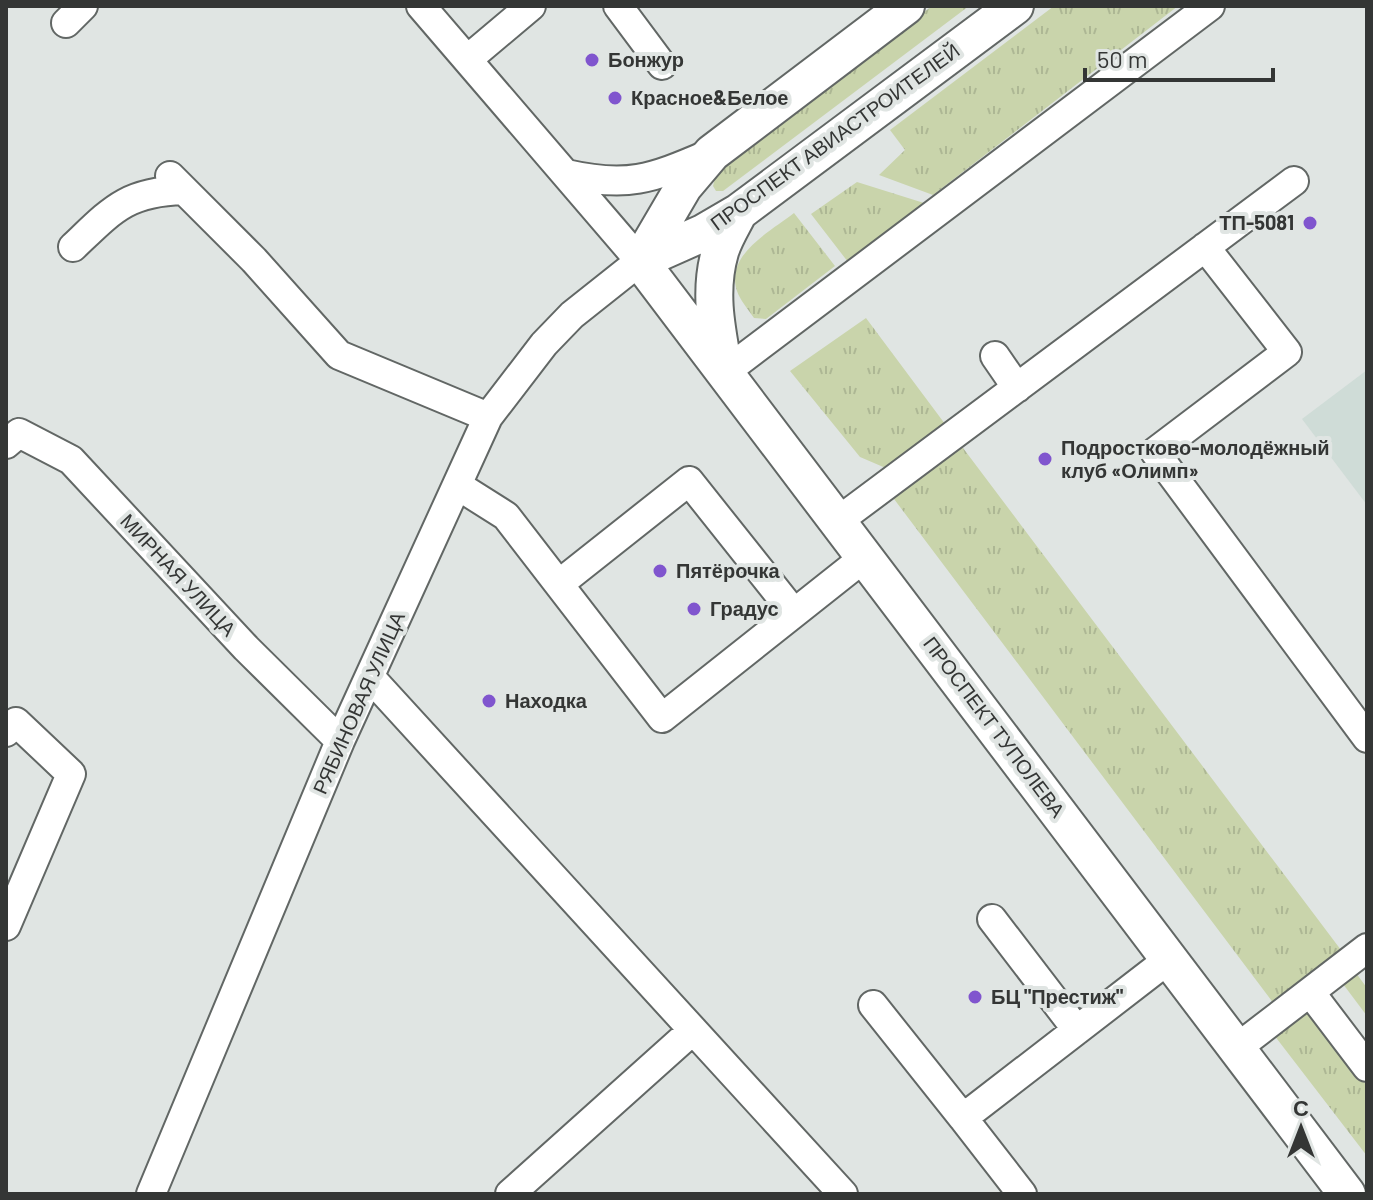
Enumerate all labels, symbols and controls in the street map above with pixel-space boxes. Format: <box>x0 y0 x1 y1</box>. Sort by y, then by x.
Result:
scale bar <box>1085 32 1273 82</box>
street label: ПРОСПЕКТ АВИАСТРОИТЕЛЕЙ <box>705 38 964 235</box>
text: 50 m <box>1097 44 1148 73</box>
place label: Бонжур <box>608 47 684 71</box>
marker: Бонжур <box>583 51 601 69</box>
place label: Красное&Белое <box>631 85 788 109</box>
marker: Красное&Белое <box>606 89 624 107</box>
place label: ТП-5081 <box>1219 210 1294 234</box>
marker: ТП-5081 <box>1301 214 1319 232</box>
place label: Подростково-молодёжный клуб «Олимп» <box>1061 435 1330 482</box>
marker: Подростково-молодёжный клуб «Олимп» <box>1036 450 1054 468</box>
street label: МИРНАЯ УЛИЦА <box>116 508 242 641</box>
place label: Пятёрочка <box>676 558 781 582</box>
marker: Пятёрочка <box>651 562 669 580</box>
place label: Градус <box>710 596 779 620</box>
marker: Градус <box>685 600 703 618</box>
street label: РЯБИНОВАЯ УЛИЦА <box>307 607 409 797</box>
street label: ПРОСПЕКТ ТУПОЛЕВА <box>919 631 1071 822</box>
place label: Находка <box>505 688 588 712</box>
marker: Находка <box>480 692 498 710</box>
place label: БЦ "Престиж" <box>991 984 1123 1008</box>
marker: БЦ "Престиж" <box>966 988 984 1006</box>
north arrow <box>1261 1088 1341 1168</box>
text: С <box>1293 1094 1309 1120</box>

